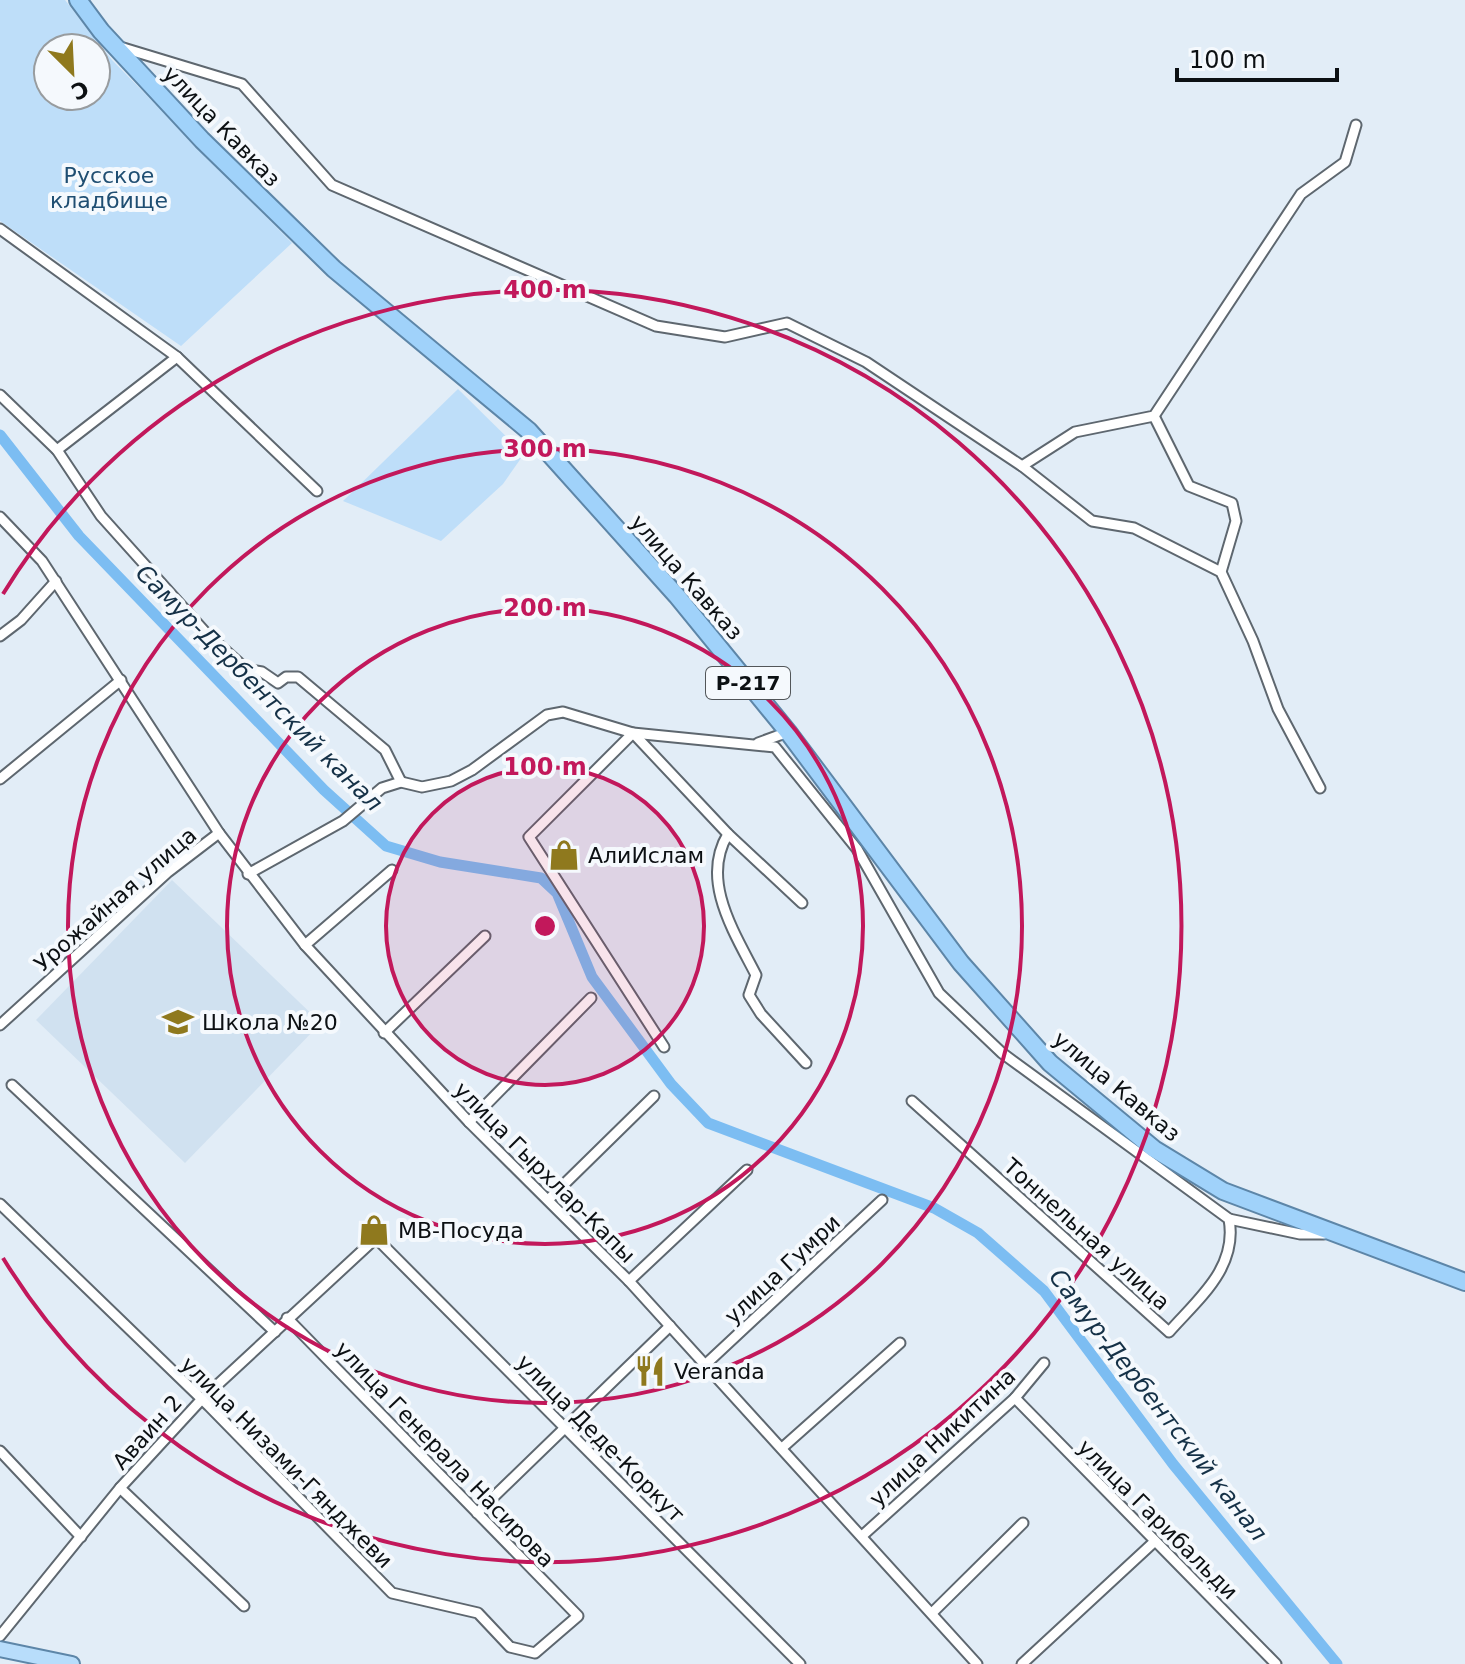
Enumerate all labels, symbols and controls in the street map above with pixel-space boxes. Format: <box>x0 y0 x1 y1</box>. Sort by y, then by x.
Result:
north arrow <box>32 32 112 112</box>
scale bar <box>1177 32 1337 82</box>
text: 100 m <box>1189 46 1266 74</box>
street label: улица Кавказ <box>158 61 285 192</box>
text: С <box>67 75 92 105</box>
park label: Русское кладбище <box>50 163 168 213</box>
text: 400 m <box>503 276 587 304</box>
text: 300 m <box>503 435 587 463</box>
street label: улица Кавказ <box>626 510 748 645</box>
water label: Самур-Дербентский канал <box>130 559 388 817</box>
text: 200 m <box>503 594 587 622</box>
road number: Р-217 <box>706 667 790 699</box>
text: 100 m <box>503 753 587 781</box>
street label: Урожайная улица <box>29 822 201 977</box>
shop icon: АлиИслам <box>547 838 581 872</box>
place label: АлиИслам <box>588 843 704 868</box>
centre of rings <box>531 912 559 940</box>
school or university icon: Школа №20 <box>161 1005 195 1039</box>
place label: Школа №20 <box>202 1010 338 1035</box>
street label: улица Кавказ <box>1048 1026 1185 1147</box>
street label: улица Гырхлар-Капы <box>449 1077 640 1268</box>
street label: Тоннельная улица <box>998 1153 1175 1315</box>
street label: улица Гумри <box>720 1210 845 1329</box>
shop icon: МВ-Посуда <box>357 1213 391 1247</box>
place label: МВ-Посуда <box>398 1218 524 1243</box>
water label: Самур-Дербентский канал <box>1043 1264 1273 1546</box>
street label: улица Генерала Насирова <box>330 1336 559 1572</box>
street label: улица Деде-Коркут <box>512 1349 690 1527</box>
street label: улица Низами-Гянджеви <box>176 1351 398 1573</box>
restaurant icon: Veranda <box>633 1354 667 1388</box>
place label: Veranda <box>674 1359 765 1384</box>
street label: улица Никитина <box>864 1363 1020 1511</box>
street label: Аваин 2 <box>108 1390 187 1475</box>
street label: улица Гарибальди <box>1073 1434 1243 1604</box>

